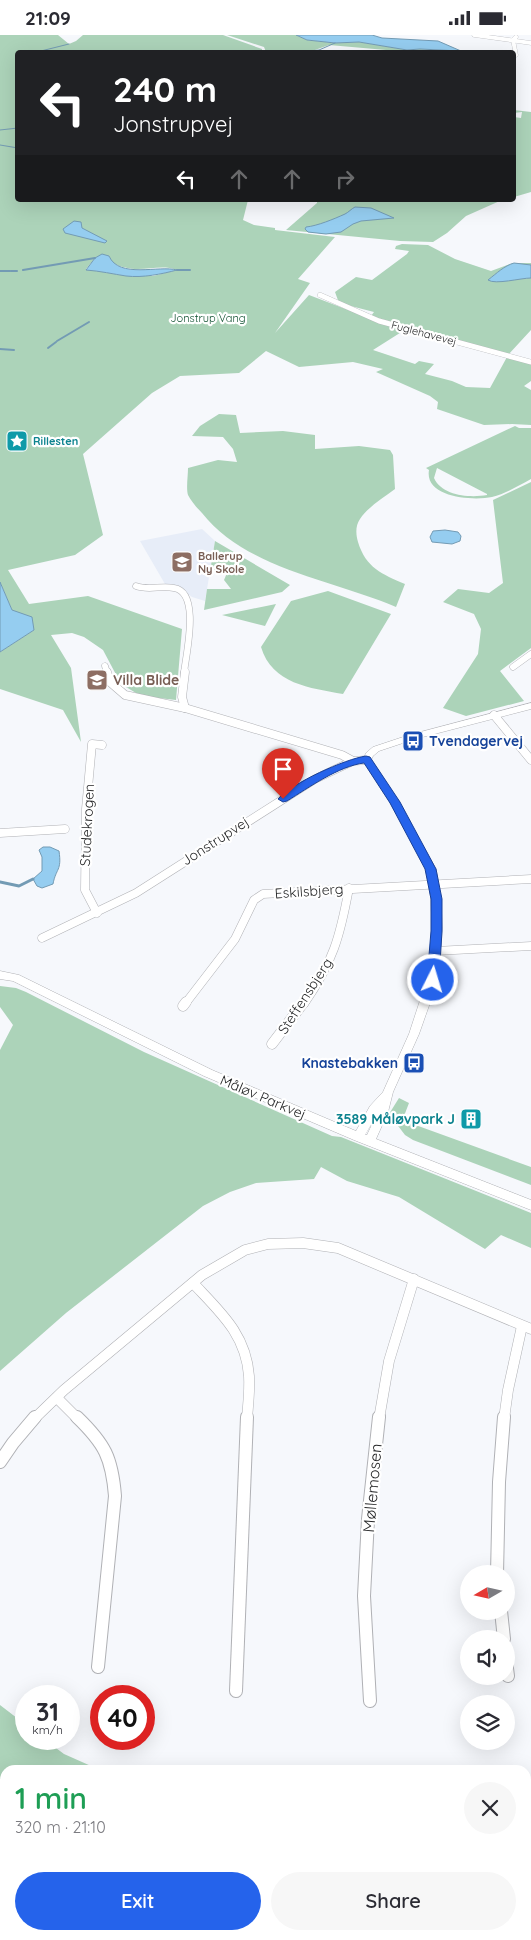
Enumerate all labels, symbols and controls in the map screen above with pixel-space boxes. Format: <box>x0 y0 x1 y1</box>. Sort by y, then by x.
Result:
text: 21:09 <box>25 6 71 30</box>
text: 240 m <box>113 67 217 111</box>
icon: left <box>30 70 95 135</box>
text: Jonstrupvej <box>113 110 233 138</box>
icon: left <box>172 165 200 193</box>
icon: ahead <box>225 165 253 193</box>
icon: ahead <box>278 165 306 193</box>
icon: right <box>331 165 359 193</box>
park label: Jonstrup Vang <box>170 311 246 325</box>
street label: Fuglehavevej <box>390 318 458 348</box>
place icon: Rillesten <box>5 429 29 453</box>
place label: Rillesten <box>33 434 78 448</box>
place label: Ballerup Ny Skole <box>198 549 245 576</box>
school or university icon: Ballerup Ny Skole <box>170 550 194 574</box>
school or university icon: Villa Blide <box>85 668 109 692</box>
place label: Villa Blide <box>113 671 179 689</box>
bus stop icon: Tvendagervej <box>401 729 425 753</box>
place label: Tvendagervej <box>429 732 523 750</box>
pin <box>262 748 304 799</box>
icon: arrive <box>269 755 297 783</box>
street label: Studekrogen <box>76 783 98 867</box>
street label: Jonstrupvej <box>178 813 252 869</box>
street label: Eskilsbjerg <box>274 880 344 902</box>
position arrow <box>406 953 458 1005</box>
street label: Steffensbjerg <box>274 955 336 1037</box>
bus stop icon: Knastebakken <box>402 1051 426 1075</box>
place label: Knastebakken <box>301 1054 398 1072</box>
street label: Måløv Parkvej <box>217 1071 309 1123</box>
building icon: 3589 Måløvpark J <box>459 1107 483 1131</box>
place label: 3589 Måløvpark J <box>336 1110 455 1128</box>
street label: Møllemosen <box>358 1443 386 1533</box>
north arrow <box>460 1565 515 1620</box>
map controls <box>460 1565 515 1750</box>
button: sound <box>460 1630 515 1685</box>
speed limit sign: 40 <box>90 1685 155 1750</box>
button: layers <box>460 1695 515 1750</box>
text: 31 <box>36 1696 59 1727</box>
text: km/h <box>32 1722 63 1737</box>
text: 1 min <box>15 1779 87 1817</box>
button: close <box>464 1782 516 1834</box>
text: 320 m · 21:10 <box>15 1817 106 1837</box>
button: Exit <box>15 1872 261 1930</box>
button: Share <box>271 1872 516 1930</box>

